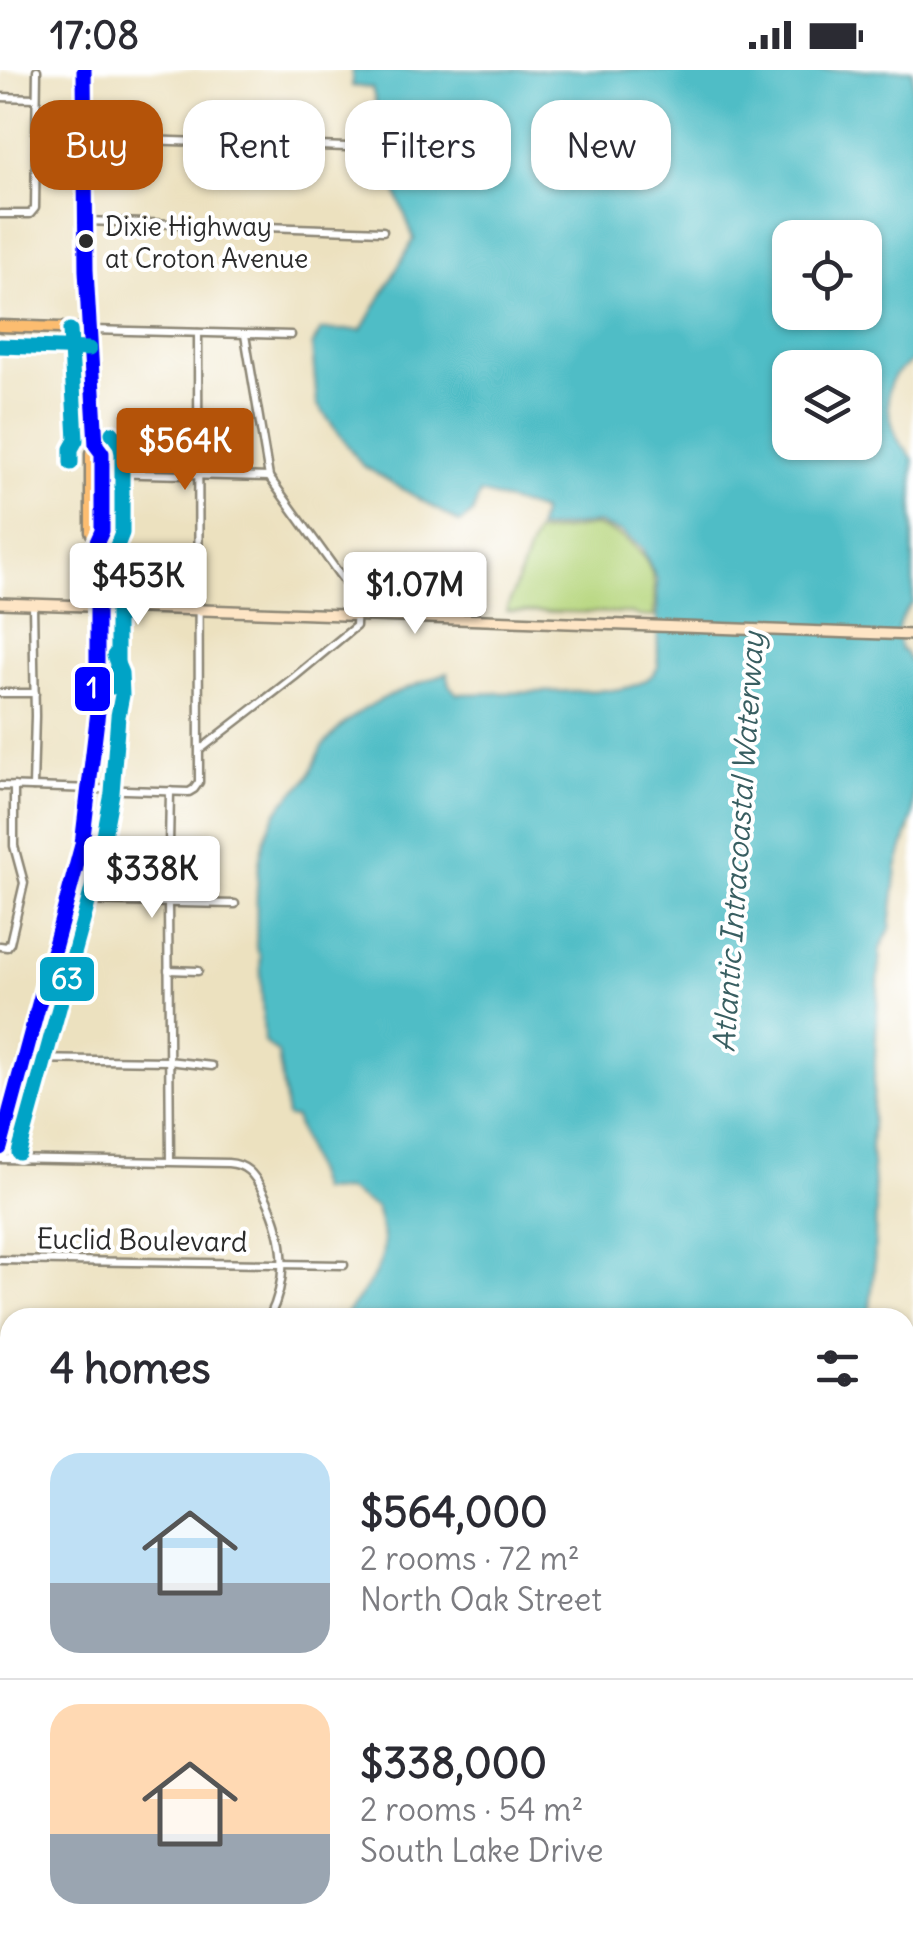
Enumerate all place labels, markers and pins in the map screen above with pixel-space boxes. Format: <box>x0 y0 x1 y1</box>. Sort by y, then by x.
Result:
place label: Dixie Highway at Croton Avenue <box>105 210 308 275</box>
marker: Dixie Highway at Croton Avenue <box>76 231 96 251</box>
pin: $564K <box>115 408 255 493</box>
pin: $453K <box>68 543 208 628</box>
pin: $1.07M <box>334 552 496 637</box>
pin: $338K <box>82 836 222 921</box>

